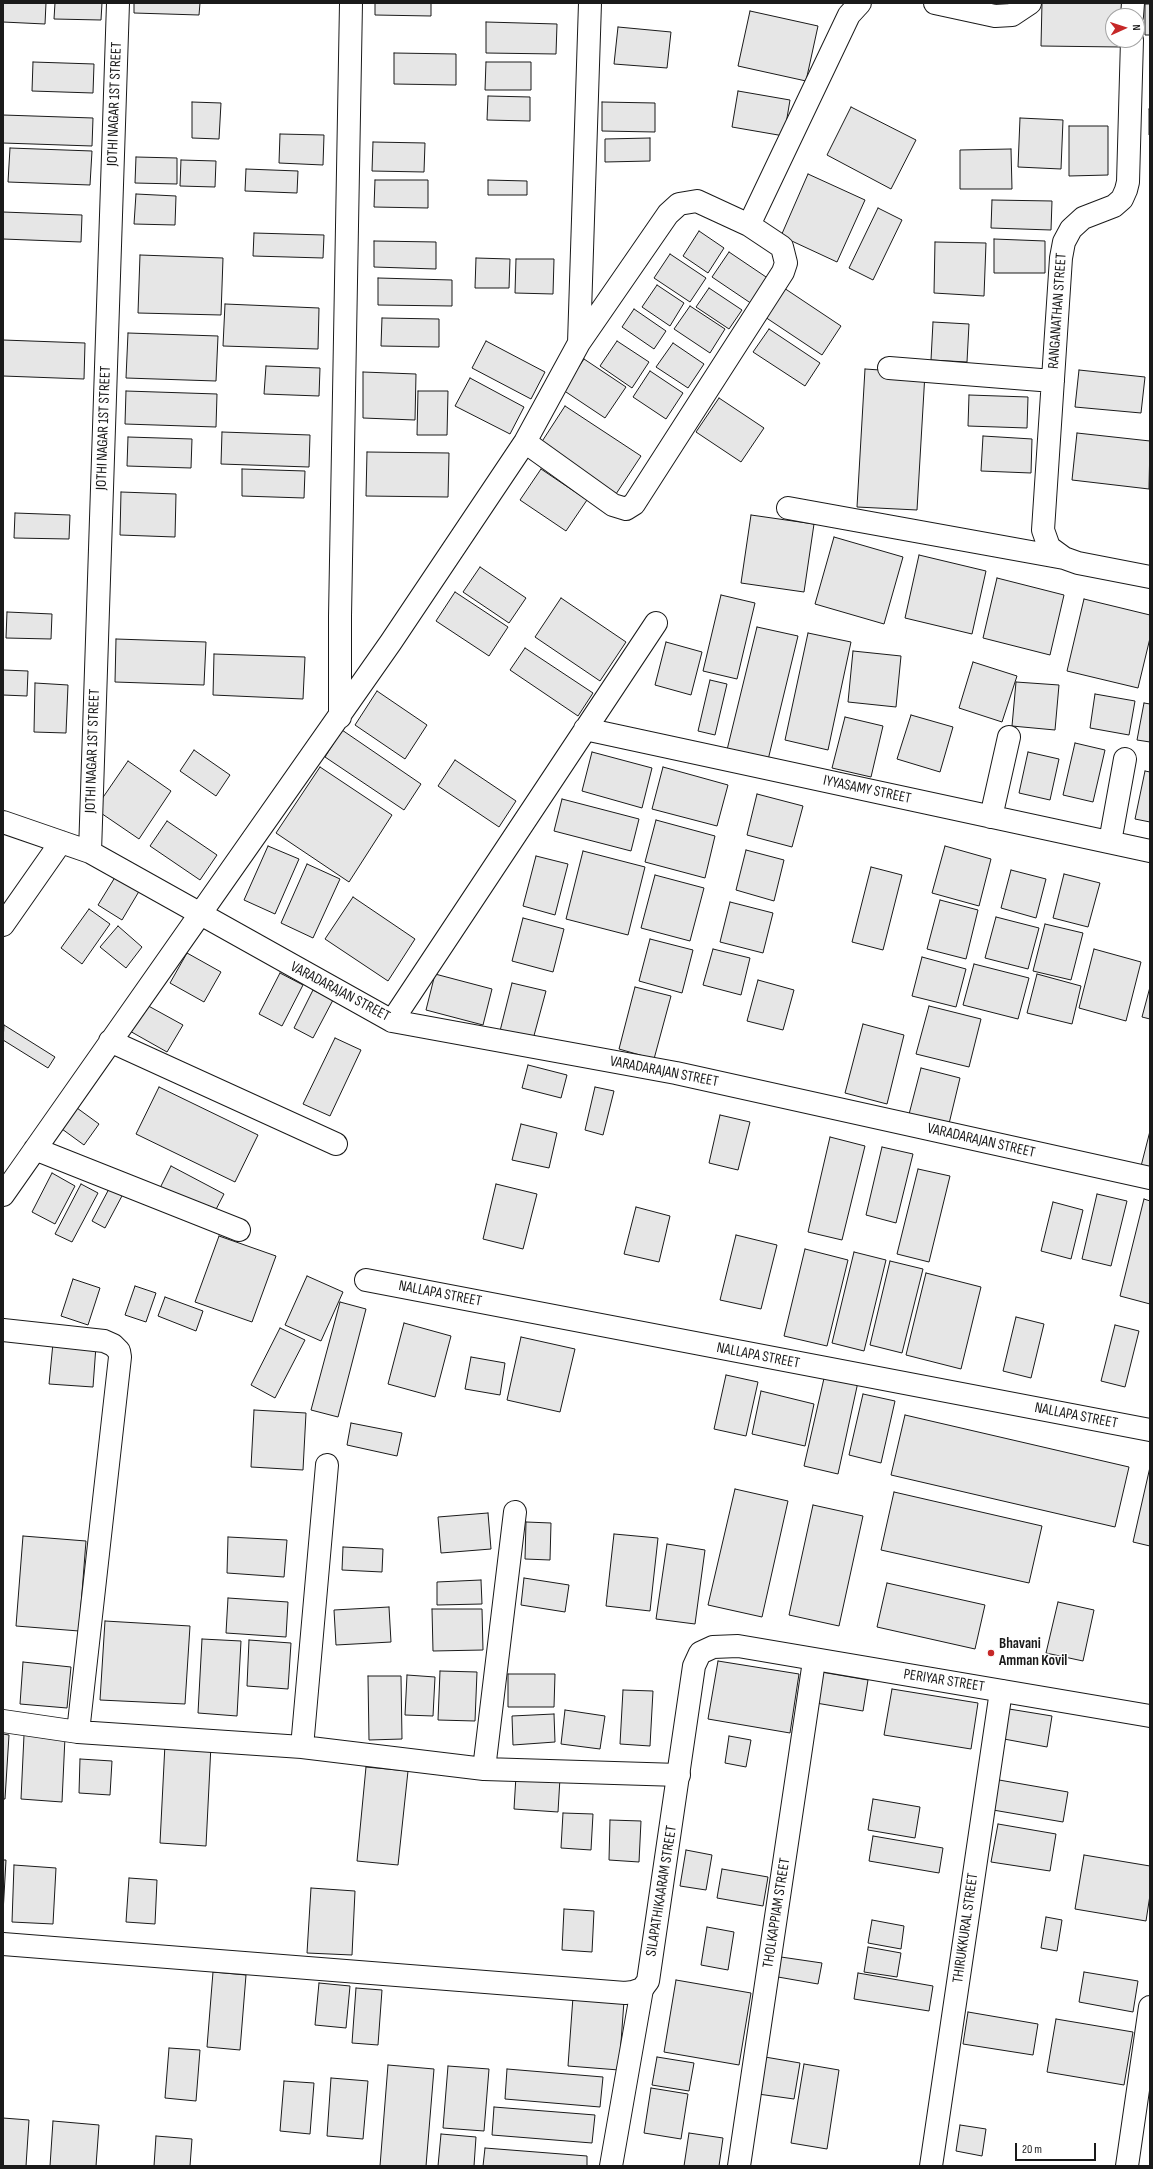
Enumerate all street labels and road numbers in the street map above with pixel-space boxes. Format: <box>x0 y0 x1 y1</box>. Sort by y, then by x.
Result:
street label: JOTHI NAGAR 1ST STREET <box>104 42 126 166</box>
street label: RANGANATHAN STREET <box>1045 252 1071 370</box>
street label: JOTHI NAGAR 1ST STREET <box>93 366 115 490</box>
street label: JOTHI NAGAR 1ST STREET <box>82 689 104 813</box>
street label: IYYASAMY STREET <box>821 772 913 808</box>
street label: VARADARAJAN STREET <box>287 958 393 1026</box>
street label: VARADARAJAN STREET <box>608 1053 720 1091</box>
street label: VARADARAJAN STREET <box>925 1120 1037 1162</box>
street label: NALLAPA STREET <box>397 1277 483 1311</box>
street label: NALLAPA STREET <box>715 1339 801 1373</box>
street label: NALLAPA STREET <box>1033 1399 1119 1433</box>
street label: PERIYAR STREET <box>902 1666 986 1696</box>
street label: SILAPATHIKAARAM STREET <box>643 1824 681 1958</box>
street label: THOLKAPPIAM STREET <box>759 1857 795 1969</box>
street label: THIRUKKURAL STREET <box>949 1872 983 1984</box>

